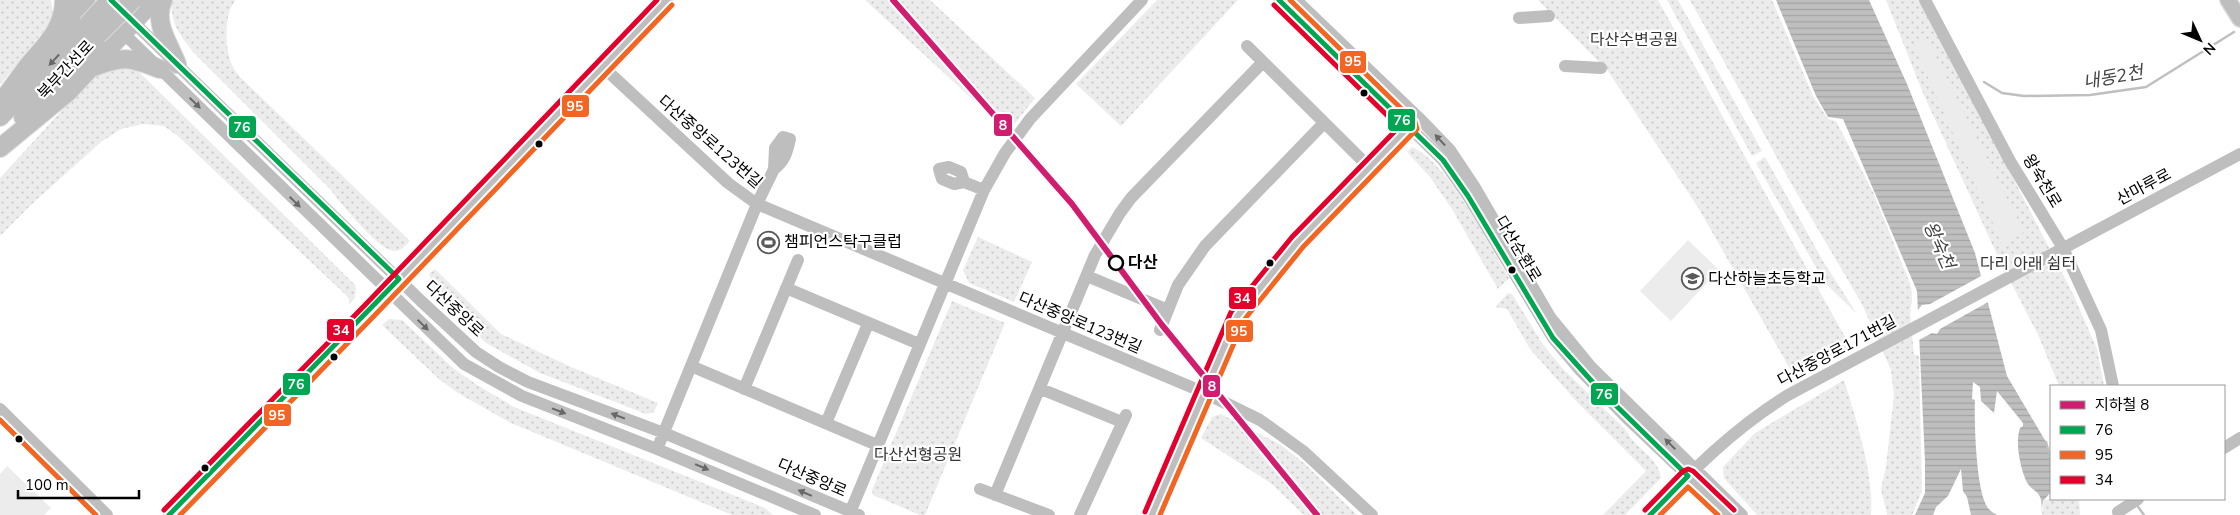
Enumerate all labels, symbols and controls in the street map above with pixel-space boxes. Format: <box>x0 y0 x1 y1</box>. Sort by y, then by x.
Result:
north arrow <box>2175 15 2225 65</box>
park label: 다산수변공원 <box>1590 29 1678 51</box>
street label: 북부간선로 <box>33 35 99 104</box>
text: N <box>2199 38 2219 59</box>
line badge: 95 <box>1339 50 1367 74</box>
text: 95 <box>1345 52 1361 71</box>
one-way arrow <box>48 54 60 66</box>
water label: 내동2천 <box>2081 60 2147 94</box>
unlabelled marker <box>1359 88 1369 98</box>
street label: 다산중앙로123번길 <box>653 90 767 194</box>
line badge: 95 <box>561 94 590 118</box>
one-way arrow <box>189 97 201 109</box>
text: 95 <box>567 97 583 116</box>
line badge: 76 <box>1387 108 1416 132</box>
text: 76 <box>1394 111 1410 130</box>
line badge: 8 <box>993 113 1013 137</box>
line badge: 76 <box>228 115 257 139</box>
text: 8 <box>999 116 1007 135</box>
text: 76 <box>234 118 250 137</box>
one-way arrow <box>1434 134 1446 146</box>
unlabelled marker <box>534 139 544 149</box>
street label: 왕숙천로 <box>2017 150 2067 212</box>
street label: 산마루로 <box>2113 163 2175 211</box>
one-way arrow <box>289 196 301 208</box>
street label: 다산순환로 <box>1490 212 1547 286</box>
water label: 왕숙천 <box>1918 217 1961 275</box>
sports icon: 챔피언스탁구클럽 <box>756 230 780 254</box>
place label: 챔피언스탁구클럽 <box>784 231 902 253</box>
place label: 다산 <box>1128 252 1158 274</box>
park label: 다리 아래 쉼터 <box>1980 253 2076 275</box>
marker: 다산 <box>1108 255 1124 271</box>
unlabelled marker <box>1265 258 1275 268</box>
unlabelled marker <box>1507 265 1517 275</box>
school or university icon: 다산하늘초등학교 <box>1680 267 1704 291</box>
place label: 다산하늘초등학교 <box>1708 268 1826 290</box>
street label: 다산중앙로 <box>420 276 489 342</box>
line badge: 34 <box>1228 286 1257 310</box>
street label: 다산중앙로123번길 <box>1015 287 1145 359</box>
text: 34 <box>1234 289 1251 308</box>
street label: 다산중앙로171번길 <box>1774 310 1900 392</box>
line badge: 34 <box>326 318 355 342</box>
one-way arrow <box>417 319 429 331</box>
line badge: 95 <box>1225 319 1254 343</box>
text: 34 <box>333 321 350 340</box>
text: 95 <box>1231 322 1247 341</box>
unlabelled marker <box>329 352 339 362</box>
line badge: 76 <box>282 372 311 396</box>
line badge: 8 <box>1202 374 1221 398</box>
text: 76 <box>288 375 304 394</box>
text: 8 <box>1208 377 1216 396</box>
line badge: 76 <box>1590 382 1619 406</box>
text: 76 <box>1596 385 1612 404</box>
legend <box>2050 385 2225 500</box>
text: 지하철 8 <box>2095 395 2149 415</box>
line badge: 95 <box>263 403 292 427</box>
text: 95 <box>269 406 285 425</box>
one-way arrow <box>552 407 566 415</box>
one-way arrow <box>610 412 625 420</box>
text: 76 <box>2095 420 2113 440</box>
unlabelled marker <box>14 434 24 444</box>
one-way arrow <box>1664 438 1676 450</box>
park label: 다산선형공원 <box>874 444 962 466</box>
text: 95 <box>2095 445 2113 465</box>
street label: 다산중앙로 <box>774 453 850 503</box>
unlabelled marker <box>200 463 210 473</box>
one-way arrow <box>695 464 709 472</box>
scale bar <box>18 468 139 500</box>
text: 34 <box>2095 470 2113 490</box>
text: 100 m <box>25 475 69 495</box>
one-way arrow <box>798 488 812 496</box>

